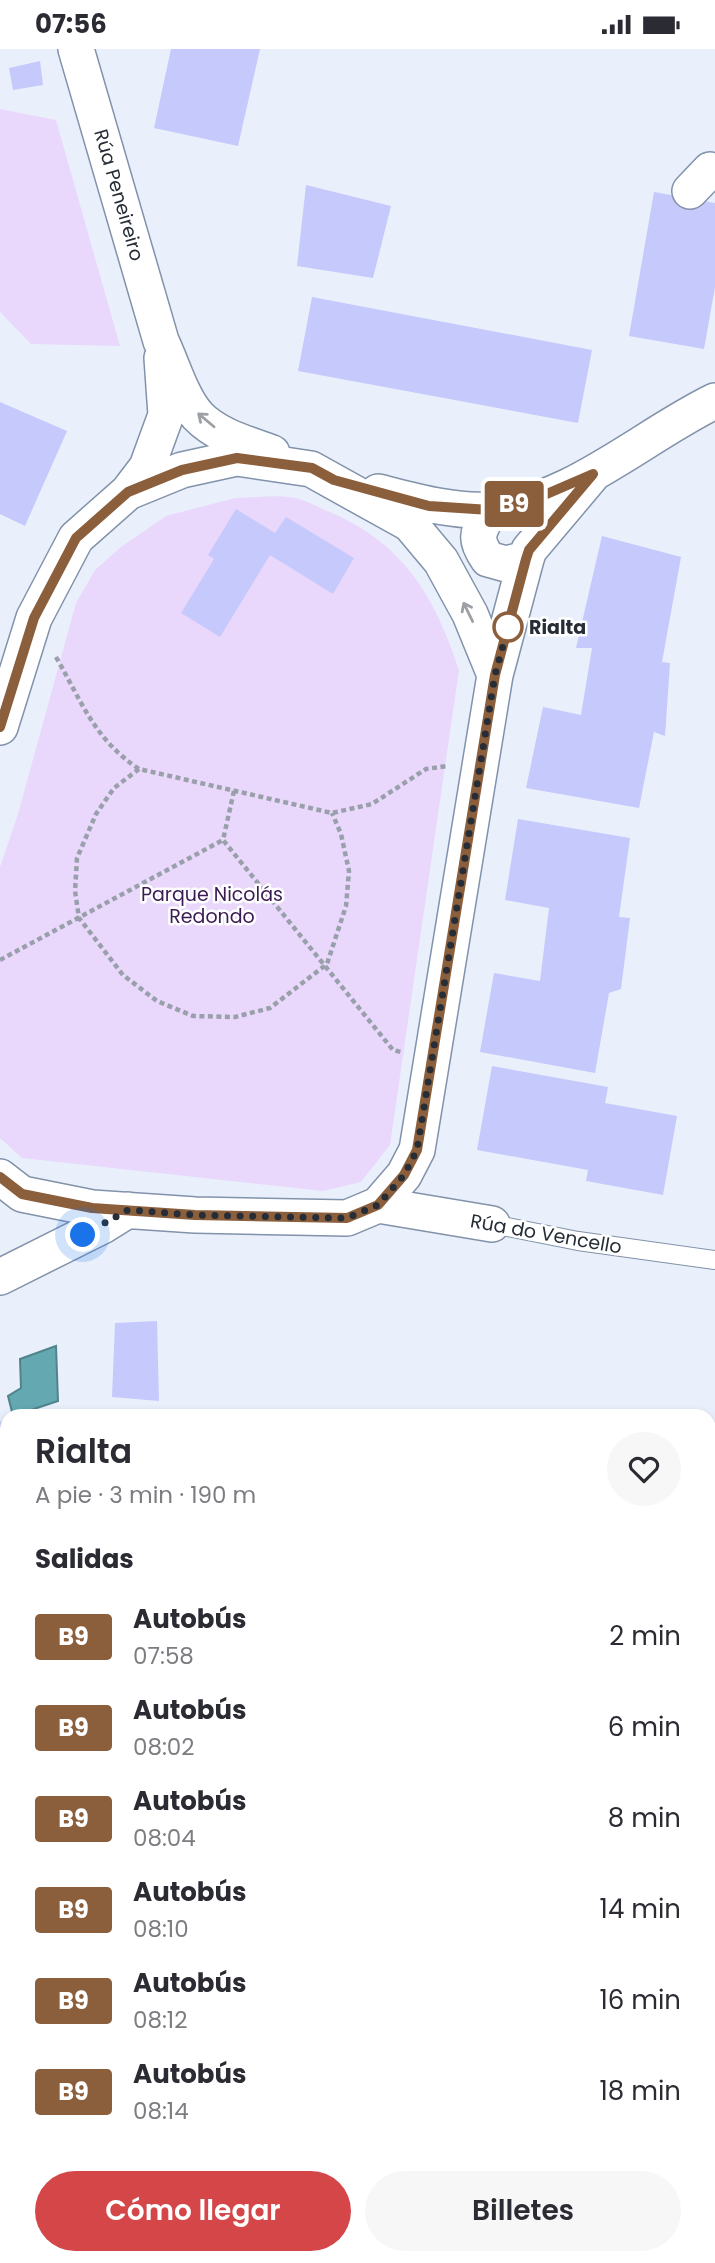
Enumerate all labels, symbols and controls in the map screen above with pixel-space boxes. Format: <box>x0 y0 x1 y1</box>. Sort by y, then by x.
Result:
text: 07:56 <box>35 6 107 42</box>
street label: Rúa Peneireiro <box>87 126 151 264</box>
one-way arrow <box>197 412 215 428</box>
line badge: B9 <box>482 481 546 527</box>
text: B9 <box>499 487 529 520</box>
one-way arrow <box>461 602 475 623</box>
marker: Rialta <box>493 612 523 642</box>
place label: Rialta <box>529 614 586 641</box>
park label: Parque Nicolás Redondo <box>141 881 283 930</box>
street label: Rúa do Vencello <box>468 1207 624 1261</box>
your location <box>65 1217 100 1252</box>
text: Rialta <box>35 1428 132 1475</box>
button: heart <box>607 1432 681 1506</box>
text: A pie · 3 min · 190 m <box>35 1479 256 1511</box>
text: Salidas <box>35 1541 134 1577</box>
text: Autobús <box>133 1601 247 1637</box>
text: 2 min <box>609 1618 681 1654</box>
text: B9 <box>58 1620 89 1653</box>
text: 07:58 <box>133 1640 194 1672</box>
text: Autobús <box>133 1692 247 1728</box>
text: 6 min <box>608 1709 681 1745</box>
text: B9 <box>58 1711 89 1744</box>
text: 08:02 <box>133 1731 195 1763</box>
text: Autobús <box>133 1783 247 1819</box>
text: 8 min <box>608 1800 681 1836</box>
text: B9 <box>58 1802 89 1835</box>
text: 08:04 <box>133 1822 196 1854</box>
text: Autobús <box>133 1874 247 1910</box>
text: 14 min <box>600 1891 681 1927</box>
text: B9 <box>58 1893 89 1926</box>
text: 08:10 <box>133 1913 189 1945</box>
text: Autobús <box>133 1965 247 2001</box>
text: 16 min <box>599 1982 681 2018</box>
text: B9 <box>58 1984 89 2017</box>
text: 08:12 <box>133 2004 187 2036</box>
text: Autobús <box>133 2056 247 2092</box>
text: 18 min <box>600 2073 681 2109</box>
text: B9 <box>58 2075 89 2108</box>
text: 08:14 <box>133 2095 189 2127</box>
button: Cómo llegar <box>35 2171 351 2251</box>
button: Billetes <box>365 2171 681 2251</box>

